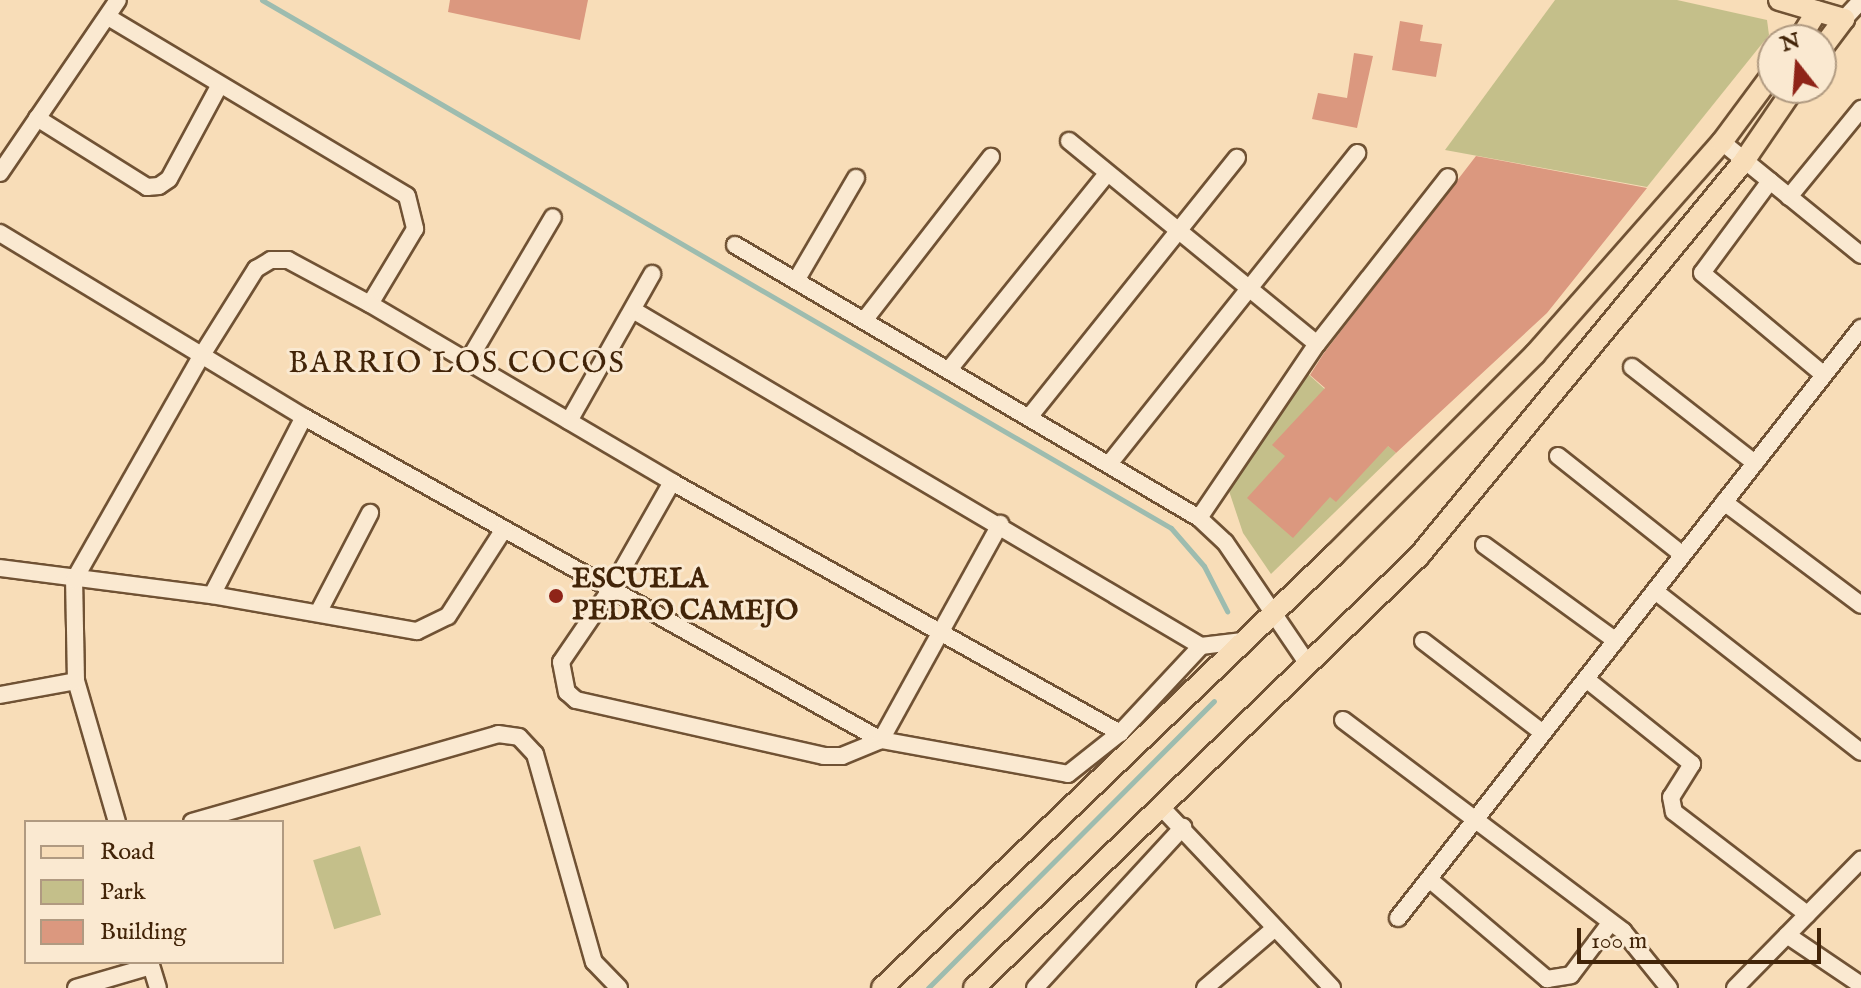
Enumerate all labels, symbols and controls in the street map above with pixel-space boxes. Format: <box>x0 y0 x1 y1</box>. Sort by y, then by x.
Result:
north arrow <box>1757 24 1837 104</box>
text: N <box>1777 27 1804 59</box>
district label: BARRIO LOS COCOS <box>288 346 626 382</box>
place label: ESCUELA PEDRO CAMEJO <box>572 563 798 629</box>
marker: ESCUELA PEDRO CAMEJO <box>547 587 565 605</box>
legend <box>24 820 284 964</box>
text: Road <box>100 837 154 868</box>
text: Park <box>100 877 146 908</box>
scale bar <box>1581 912 1825 962</box>
text: Building <box>100 917 186 948</box>
text: 100 m <box>1591 926 1647 957</box>

